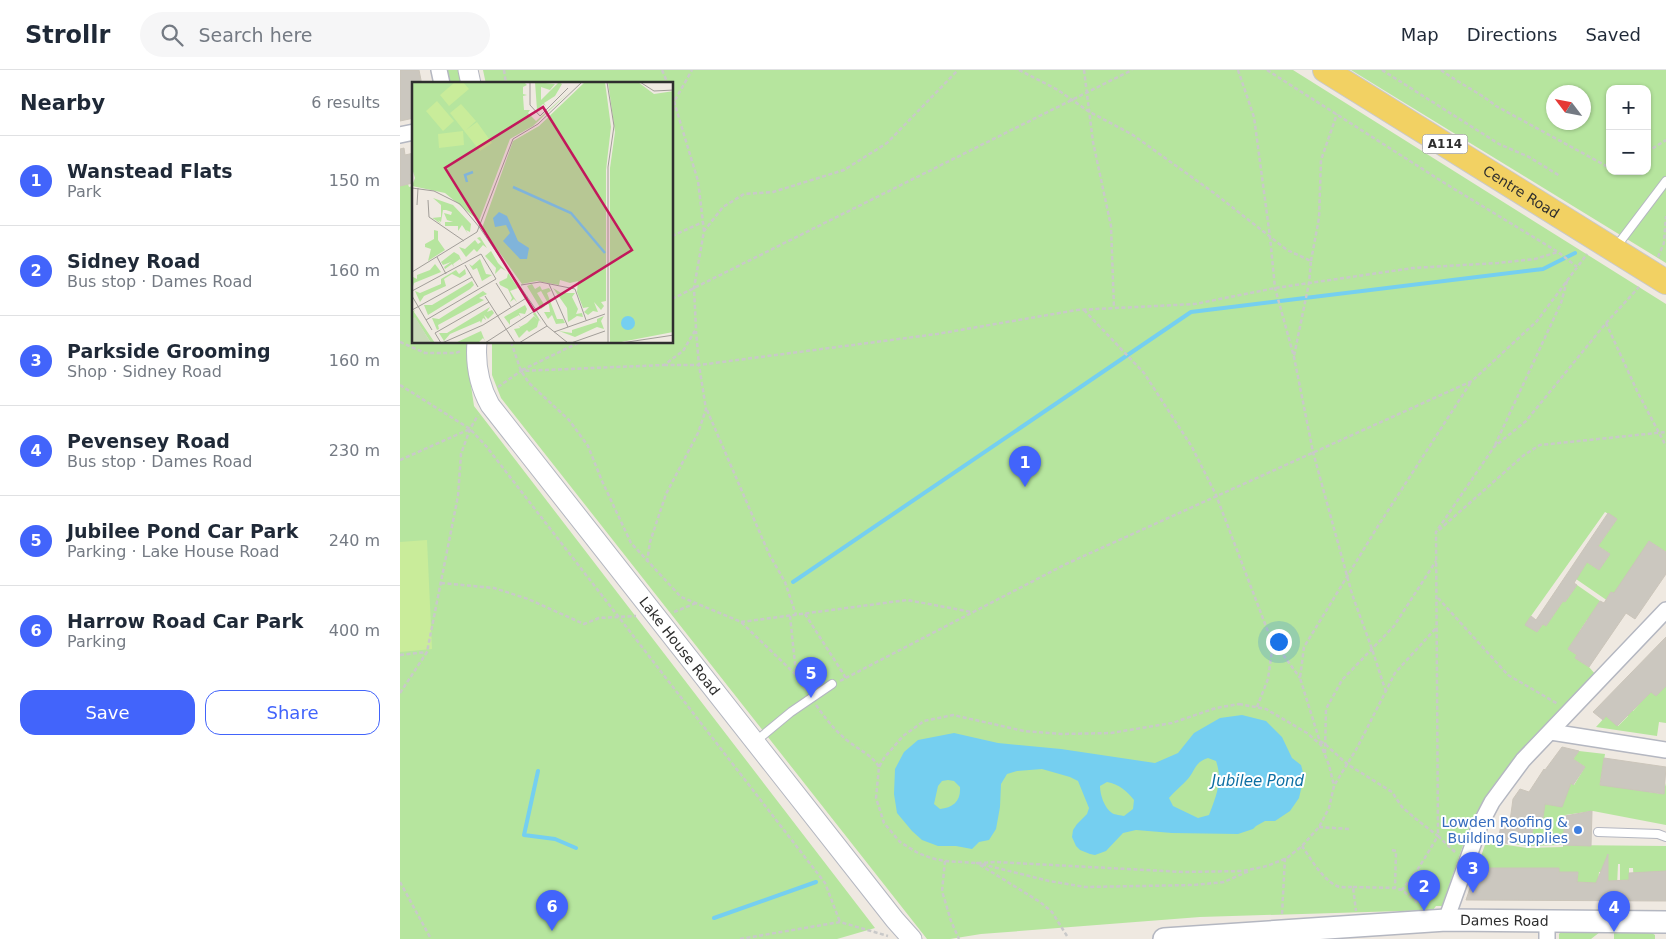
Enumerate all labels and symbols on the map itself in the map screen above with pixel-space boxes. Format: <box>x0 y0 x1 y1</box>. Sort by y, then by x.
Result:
inset map <box>412 82 674 344</box>
north arrow <box>1546 85 1591 130</box>
road number: A114 <box>1422 134 1468 154</box>
street label: Centre Road <box>1480 162 1562 222</box>
pin: 1 <box>1009 446 1041 487</box>
street label: Lake House Road <box>636 594 723 698</box>
your location <box>1266 629 1292 655</box>
pin: 5 <box>795 657 827 698</box>
water label: Jubilee Pond <box>1209 772 1305 790</box>
place label: Lowden Roofing & Building Supplies <box>1441 814 1568 846</box>
marker: Lowden Roofing & Building Supplies <box>1572 824 1584 836</box>
pin: 3 <box>1457 852 1489 893</box>
pin: 2 <box>1408 870 1440 911</box>
pin: 6 <box>536 890 568 931</box>
pin: 4 <box>1598 891 1630 932</box>
street label: Dames Road <box>1460 912 1549 929</box>

